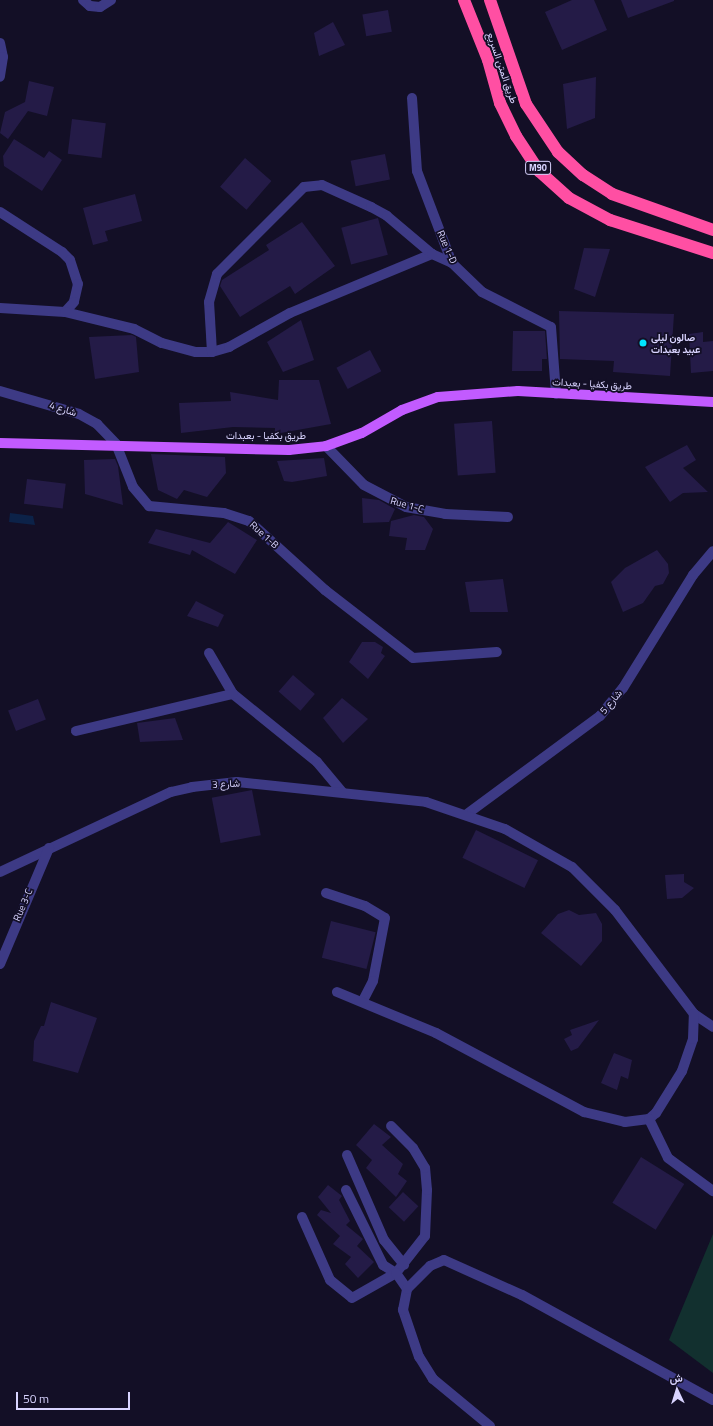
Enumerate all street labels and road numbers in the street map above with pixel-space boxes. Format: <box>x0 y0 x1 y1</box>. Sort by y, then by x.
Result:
street label: طريق المتن السريع <box>484 31 520 105</box>
road number: M90 <box>525 161 551 175</box>
street label: Rue 1-D <box>434 229 460 265</box>
street label: طريق بكفيا - بعبدات <box>552 376 632 392</box>
street label: شارع 4 <box>48 399 78 419</box>
street label: طريق بكفيا - بعبدات <box>226 430 306 442</box>
street label: Rue 1-C <box>389 495 425 515</box>
street label: Rue 1-B <box>247 519 281 551</box>
street label: شارع 5 <box>597 687 625 717</box>
street label: شارع 3 <box>212 777 240 791</box>
street label: Rue 3-C <box>11 887 35 923</box>

